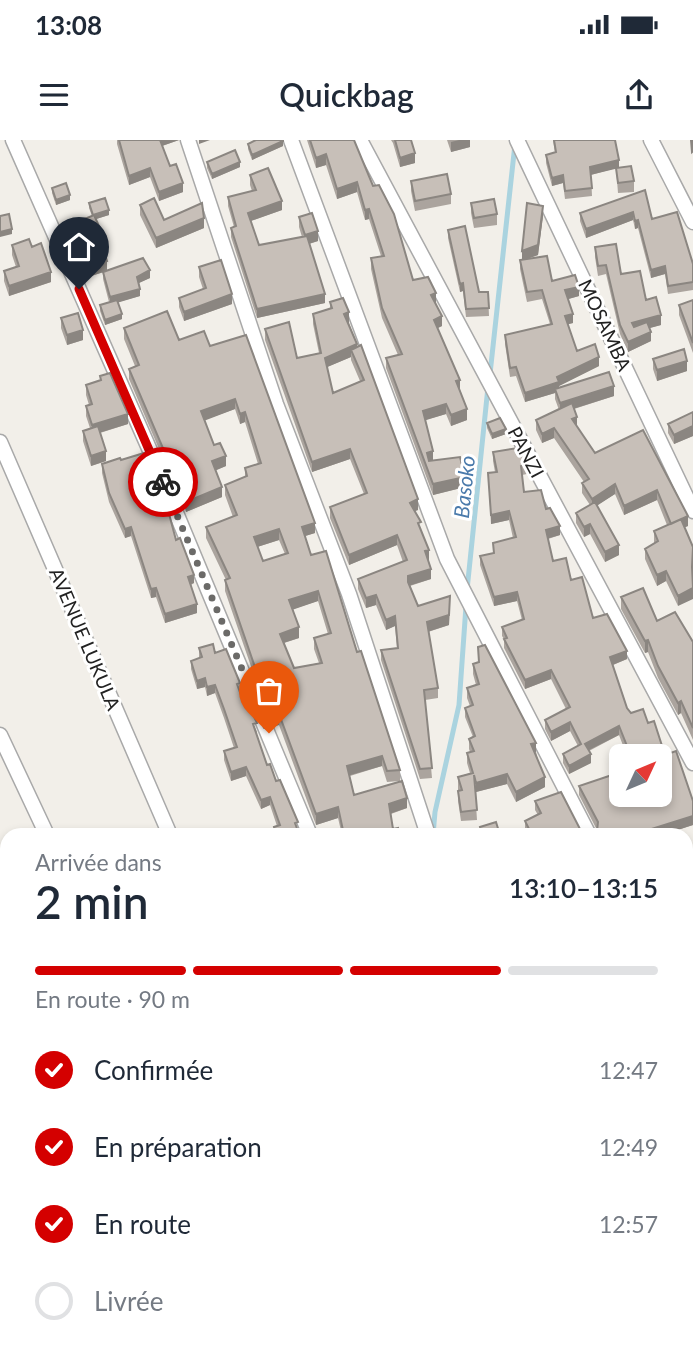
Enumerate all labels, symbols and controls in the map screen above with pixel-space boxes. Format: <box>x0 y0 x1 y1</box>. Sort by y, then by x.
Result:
text: 13:08 <box>35 9 102 41</box>
text: Quickbag <box>279 75 414 114</box>
icon: menu <box>35 76 73 114</box>
icon: share <box>620 76 658 114</box>
pin <box>49 217 109 289</box>
icon: home <box>60 228 98 266</box>
street label: MOSAMBA <box>574 275 637 374</box>
street label: PANZI <box>503 422 549 481</box>
courier <box>128 447 198 517</box>
water label: Basoko <box>448 454 479 519</box>
icon: bike <box>144 463 182 501</box>
street label: AVENUE LUKULA <box>45 564 126 714</box>
pin <box>239 661 299 733</box>
icon: bag <box>250 672 288 710</box>
north arrow <box>609 744 672 807</box>
map controls <box>609 744 672 807</box>
text: Arrivée dans <box>35 848 162 876</box>
text: 13:10–13:15 <box>509 872 658 904</box>
text: 2 min <box>35 874 149 929</box>
text: En route · 90 m <box>35 985 190 1013</box>
icon: check <box>35 1051 73 1089</box>
text: Confirmée <box>94 1054 213 1086</box>
text: 12:47 <box>599 1056 658 1084</box>
icon: check <box>35 1128 73 1166</box>
text: En préparation <box>94 1131 262 1163</box>
text: 12:49 <box>599 1133 658 1161</box>
icon: check <box>35 1205 73 1243</box>
text: En route <box>94 1208 191 1240</box>
text: 12:57 <box>599 1210 658 1238</box>
text: Livrée <box>94 1285 163 1317</box>

